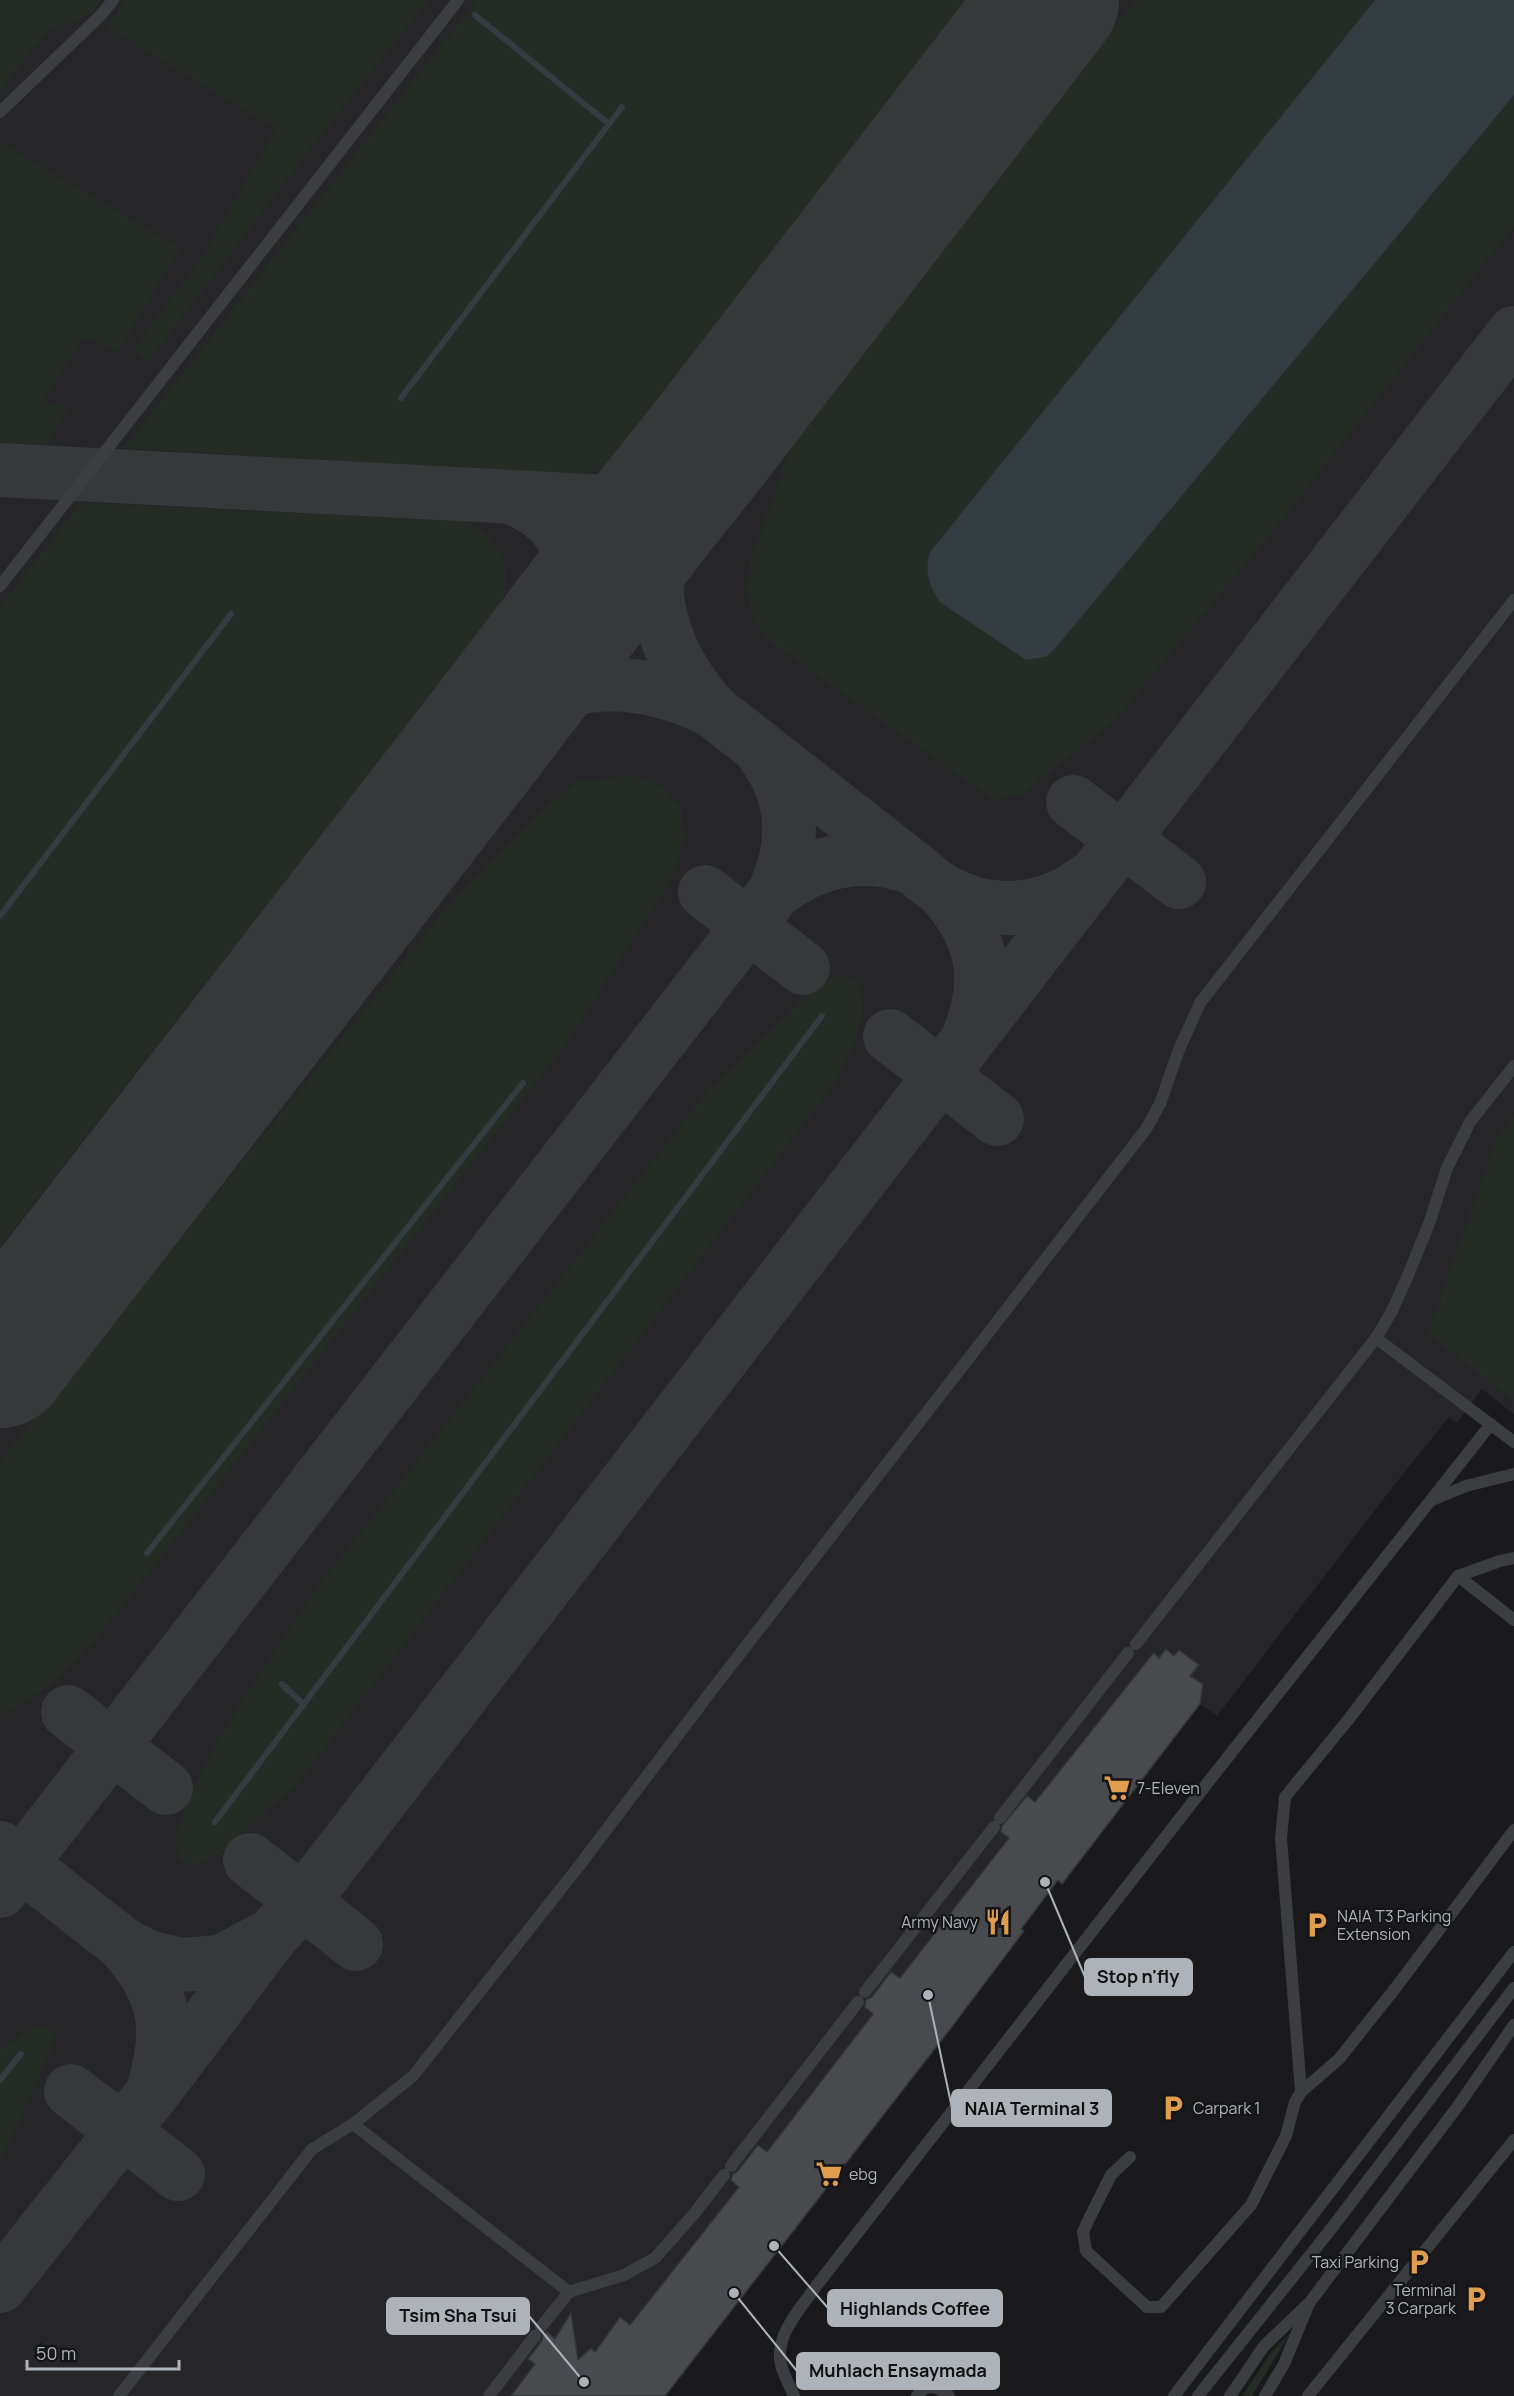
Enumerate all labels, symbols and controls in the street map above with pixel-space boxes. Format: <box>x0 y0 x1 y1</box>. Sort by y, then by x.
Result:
supermarket icon: 7-Eleven <box>1102 1773 1132 1803</box>
place label: 7-Eleven <box>1137 1777 1200 1799</box>
place label: NAIA T3 Parking Extension <box>1337 1905 1451 1945</box>
restaurant icon: Army Navy <box>983 1907 1013 1937</box>
parking icon: NAIA T3 Parking Extension <box>1302 1910 1332 1940</box>
place label: Army Navy <box>901 1911 979 1933</box>
callout: Stop n'fly <box>1085 1959 1192 1995</box>
text: Stop n'fly <box>1097 1964 1179 1988</box>
callout: NAIA Terminal 3 <box>952 2090 1111 2126</box>
parking icon: Carpark 1 <box>1158 2093 1188 2123</box>
text: NAIA Terminal 3 <box>964 2096 1100 2120</box>
place label: Carpark 1 <box>1193 2097 1261 2119</box>
supermarket icon: ebg <box>814 2159 844 2189</box>
place label: ebg <box>849 2163 877 2185</box>
parking icon: Taxi Parking <box>1404 2247 1434 2277</box>
place label: Taxi Parking <box>1312 2251 1399 2273</box>
place label: Terminal 3 Carpark <box>1386 2279 1457 2319</box>
parking icon: Terminal 3 Carpark <box>1461 2284 1491 2314</box>
callout: Highlands Coffee <box>828 2290 1002 2326</box>
text: Highlands Coffee <box>840 2296 990 2320</box>
callout: Tsim Sha Tsui <box>387 2298 529 2334</box>
text: Tsim Sha Tsui <box>399 2303 517 2327</box>
scale bar <box>27 2333 178 2371</box>
text: 50 m <box>36 2341 76 2365</box>
callout: Muhlach Ensaymada <box>797 2353 999 2389</box>
text: Muhlach Ensaymada <box>809 2358 987 2382</box>

